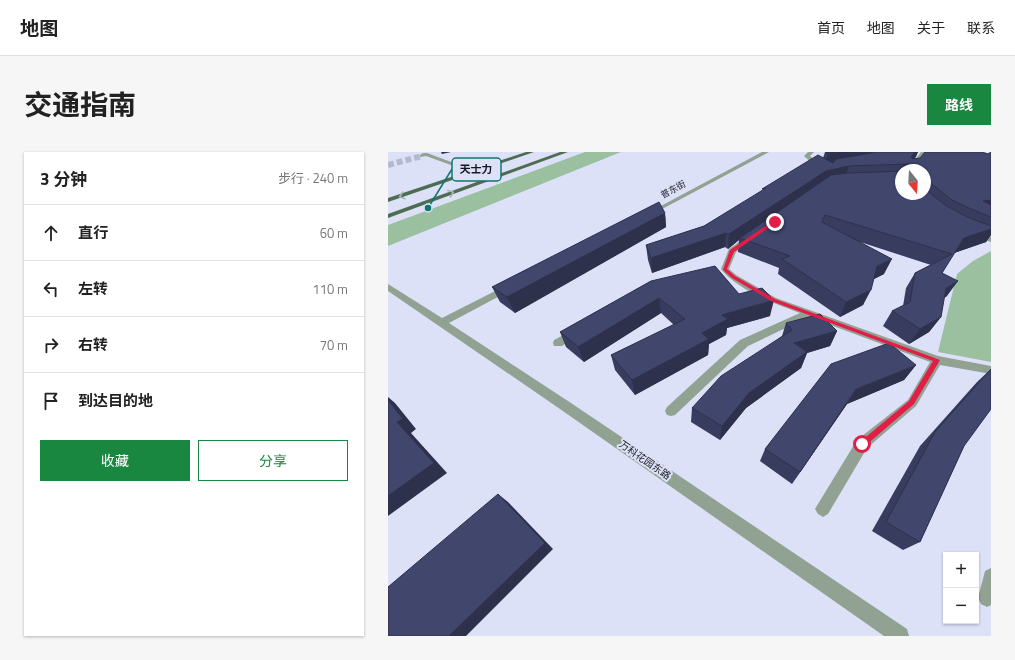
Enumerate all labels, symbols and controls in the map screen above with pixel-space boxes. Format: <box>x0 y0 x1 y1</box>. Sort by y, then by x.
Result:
text: 地图 <box>20 13 58 42</box>
text: 首页 <box>817 17 845 38</box>
text: 地图 <box>867 17 895 38</box>
text: 关于 <box>917 17 945 38</box>
text: 联系 <box>967 17 995 38</box>
text: 交通指南 <box>24 83 136 126</box>
button: 路线 <box>927 84 991 125</box>
callout: 天士力 <box>452 158 501 181</box>
text: 天士力 <box>460 161 493 177</box>
north arrow <box>895 164 931 200</box>
text: 3 分钟 <box>40 166 87 192</box>
text: 步行 · 240 m <box>278 168 348 188</box>
street label: 普东街 <box>658 177 688 201</box>
one-way arrow <box>447 189 454 198</box>
one-way arrow <box>398 191 405 200</box>
route end <box>766 213 784 231</box>
text: 直行 <box>78 221 108 244</box>
icon: ahead <box>40 222 62 244</box>
text: 60 m <box>320 223 348 243</box>
text: 左转 <box>78 277 108 300</box>
icon: left <box>40 278 62 300</box>
text: 110 m <box>312 279 348 299</box>
text: 右转 <box>78 333 108 356</box>
icon: right <box>40 334 62 356</box>
text: 70 m <box>320 335 348 355</box>
text: 到达目的地 <box>78 389 153 412</box>
icon: arrive <box>40 390 62 412</box>
route start <box>853 435 871 453</box>
street label: 万科花园东路 <box>616 437 674 483</box>
button: 收藏 <box>40 440 190 481</box>
button: 分享 <box>198 440 348 481</box>
map controls <box>943 552 979 624</box>
button: + <box>943 552 979 588</box>
button: − <box>943 588 979 624</box>

